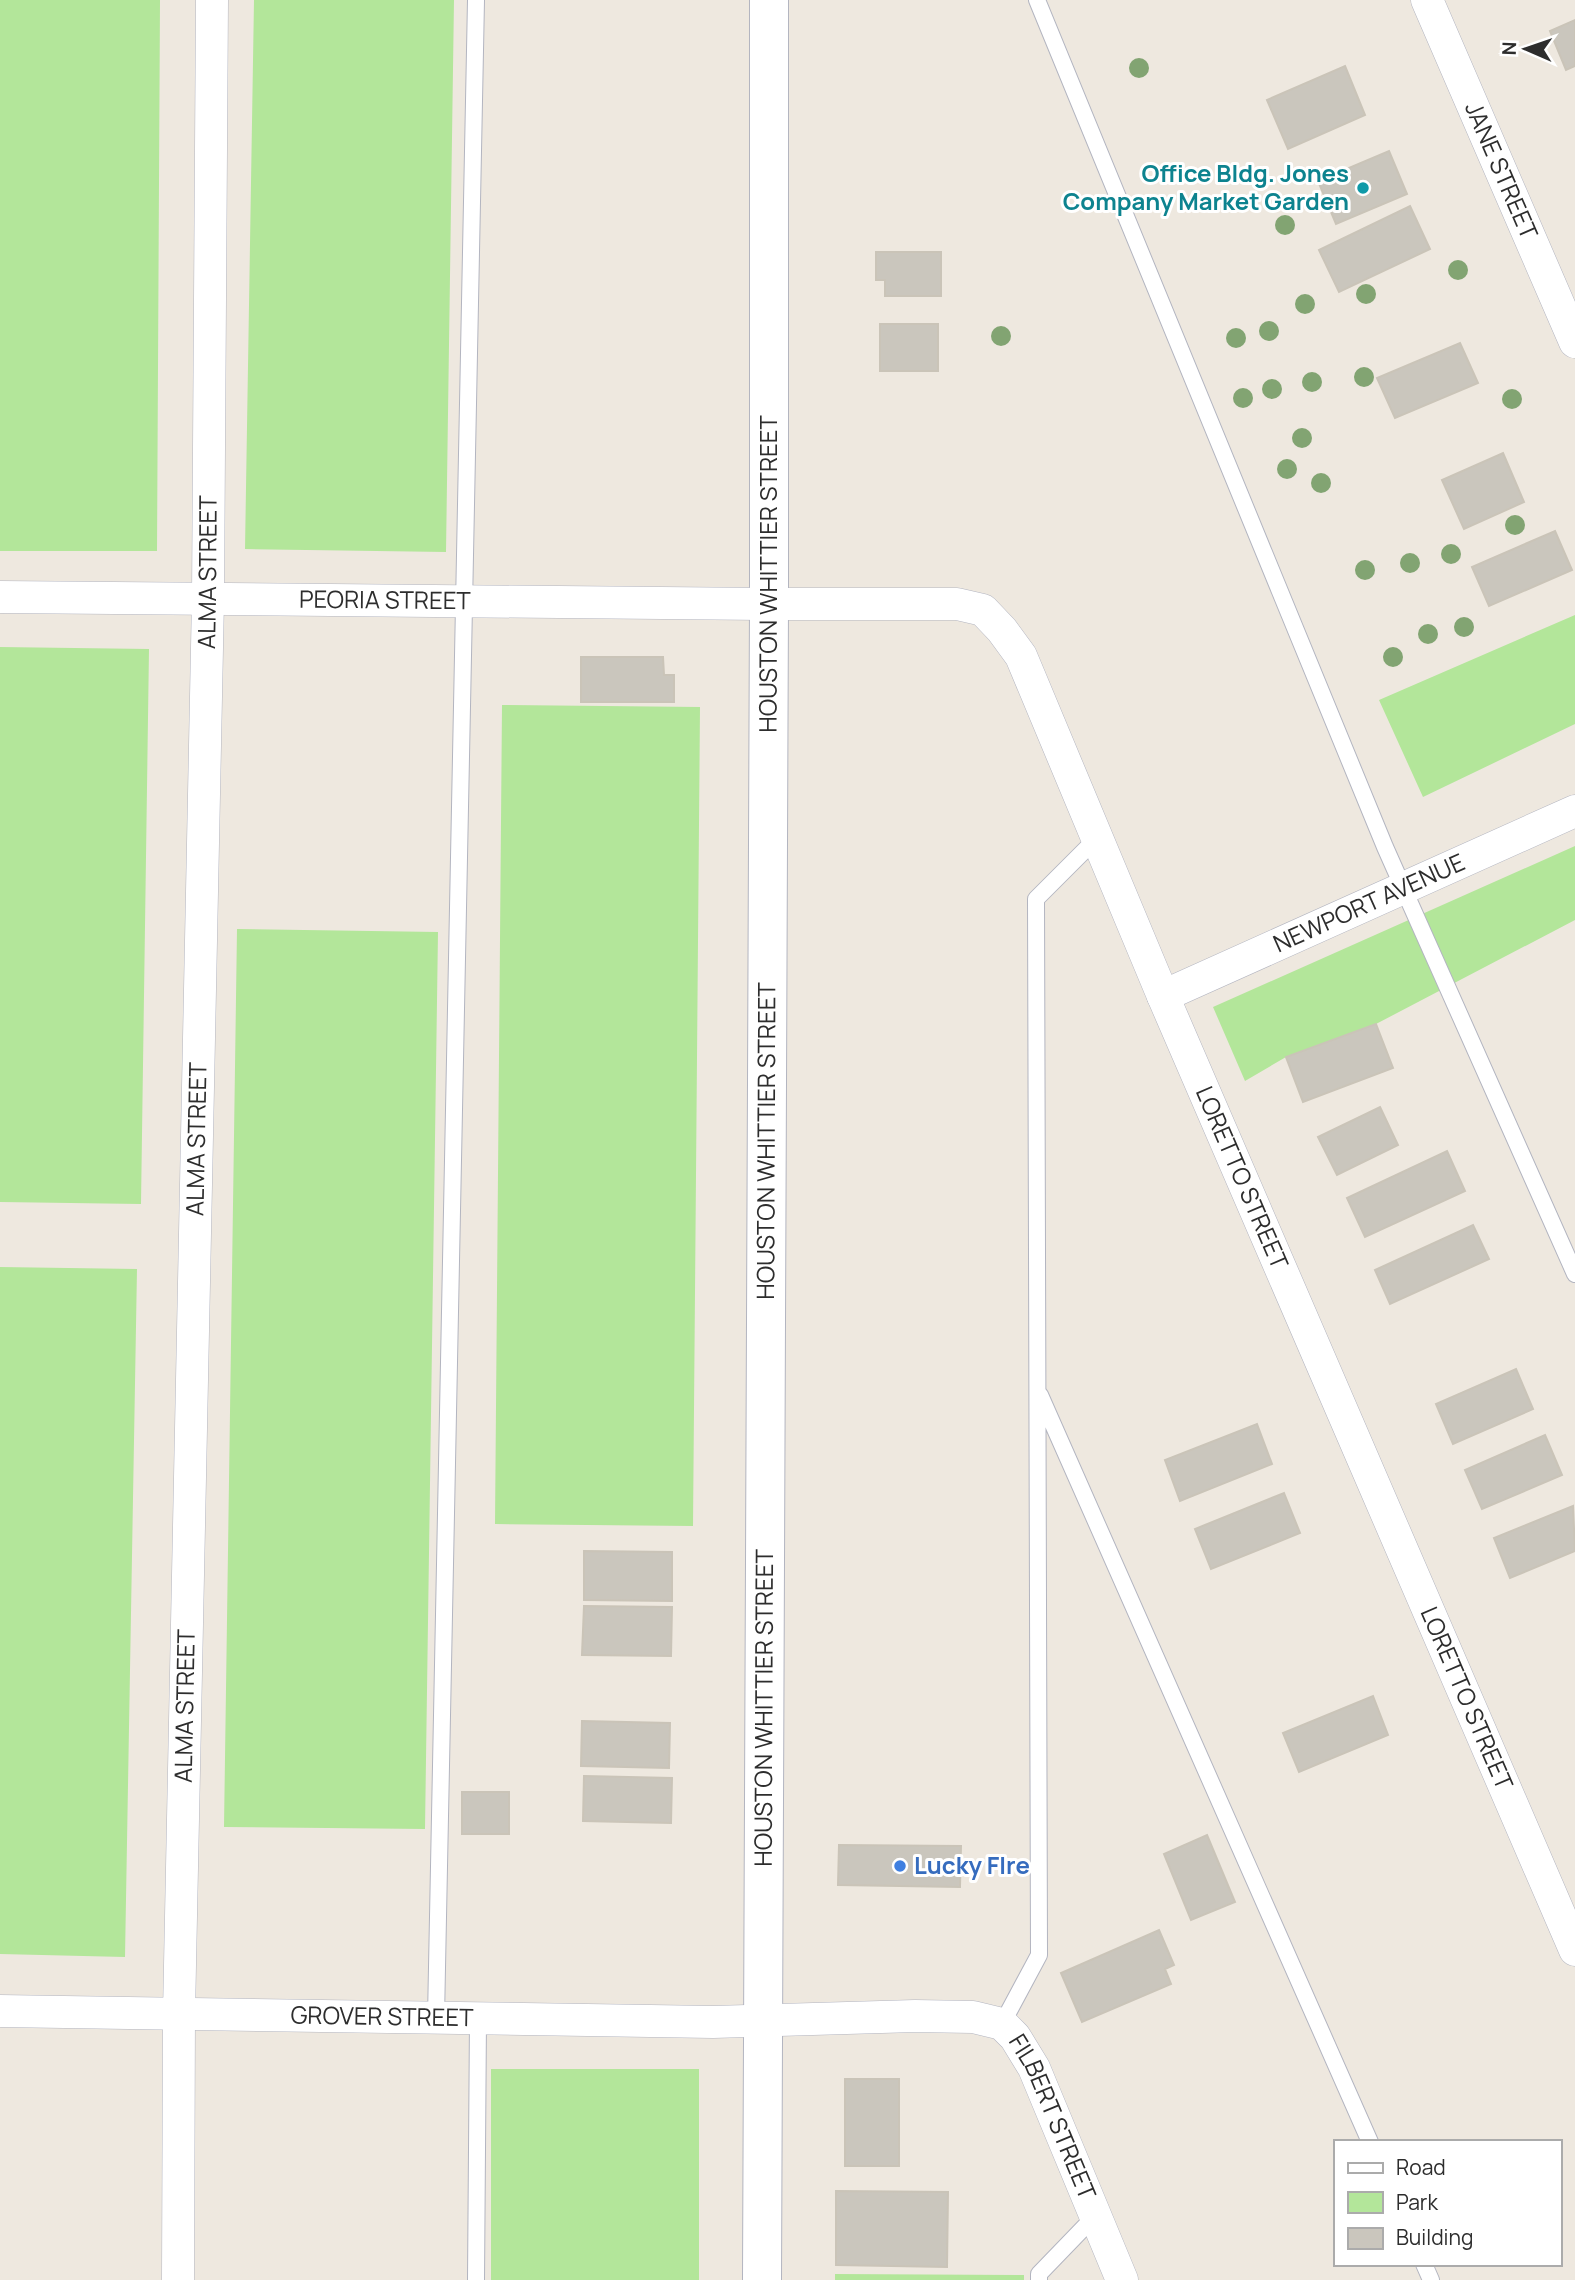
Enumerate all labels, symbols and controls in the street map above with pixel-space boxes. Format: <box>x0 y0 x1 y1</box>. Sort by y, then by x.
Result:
north arrow <box>1491 14 1561 84</box>
text: N <box>1496 41 1522 56</box>
street label: JANE STREET <box>1458 96 1547 245</box>
place label: Office Bldg. Jones Company Market Garden <box>1063 156 1349 217</box>
marker: Office Bldg. Jones Company Market Garden <box>1355 180 1371 196</box>
street label: HOUSTON WHITTIER STREET <box>750 415 784 733</box>
street label: ALMA STREET <box>189 495 224 649</box>
street label: PEORIA STREET <box>299 582 472 616</box>
street label: NEWPORT AVENUE <box>1268 845 1470 959</box>
street label: HOUSTON WHITTIER STREET <box>748 982 782 1300</box>
street label: ALMA STREET <box>177 1061 214 1216</box>
street label: LORETTO STREET <box>1189 1081 1297 1274</box>
street label: HOUSTON WHITTIER STREET <box>746 1549 780 1867</box>
street label: LORETTO STREET <box>1414 1601 1522 1795</box>
street label: ALMA STREET <box>166 1628 202 1783</box>
place label: Lucky FIre <box>914 1848 1030 1881</box>
marker: Lucky FIre <box>892 1858 908 1874</box>
street label: GROVER STREET <box>290 1997 474 2033</box>
street label: FILBERT STREET <box>1002 2027 1105 2205</box>
legend <box>1334 2140 1561 2266</box>
text: Road <box>1396 2153 1446 2181</box>
text: Park <box>1396 2188 1438 2216</box>
text: Building <box>1396 2223 1473 2251</box>

